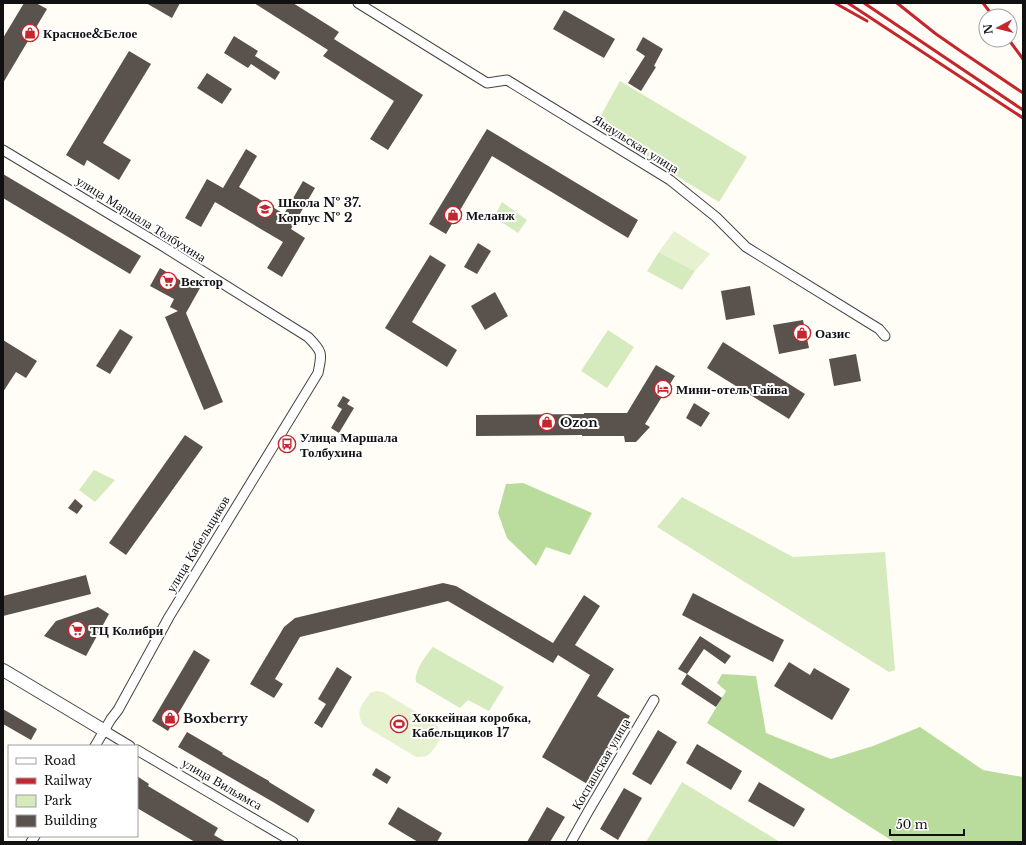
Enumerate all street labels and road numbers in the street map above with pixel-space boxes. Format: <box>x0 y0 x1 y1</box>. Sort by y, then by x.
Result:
street label: Янаульская улица <box>590 111 682 177</box>
street label: улица Маршала Толбухина <box>73 172 209 266</box>
street label: улица Кабельщиков <box>162 492 234 596</box>
street label: Коспашская улица <box>568 715 634 813</box>
street label: улица Вильямса <box>179 754 265 814</box>

